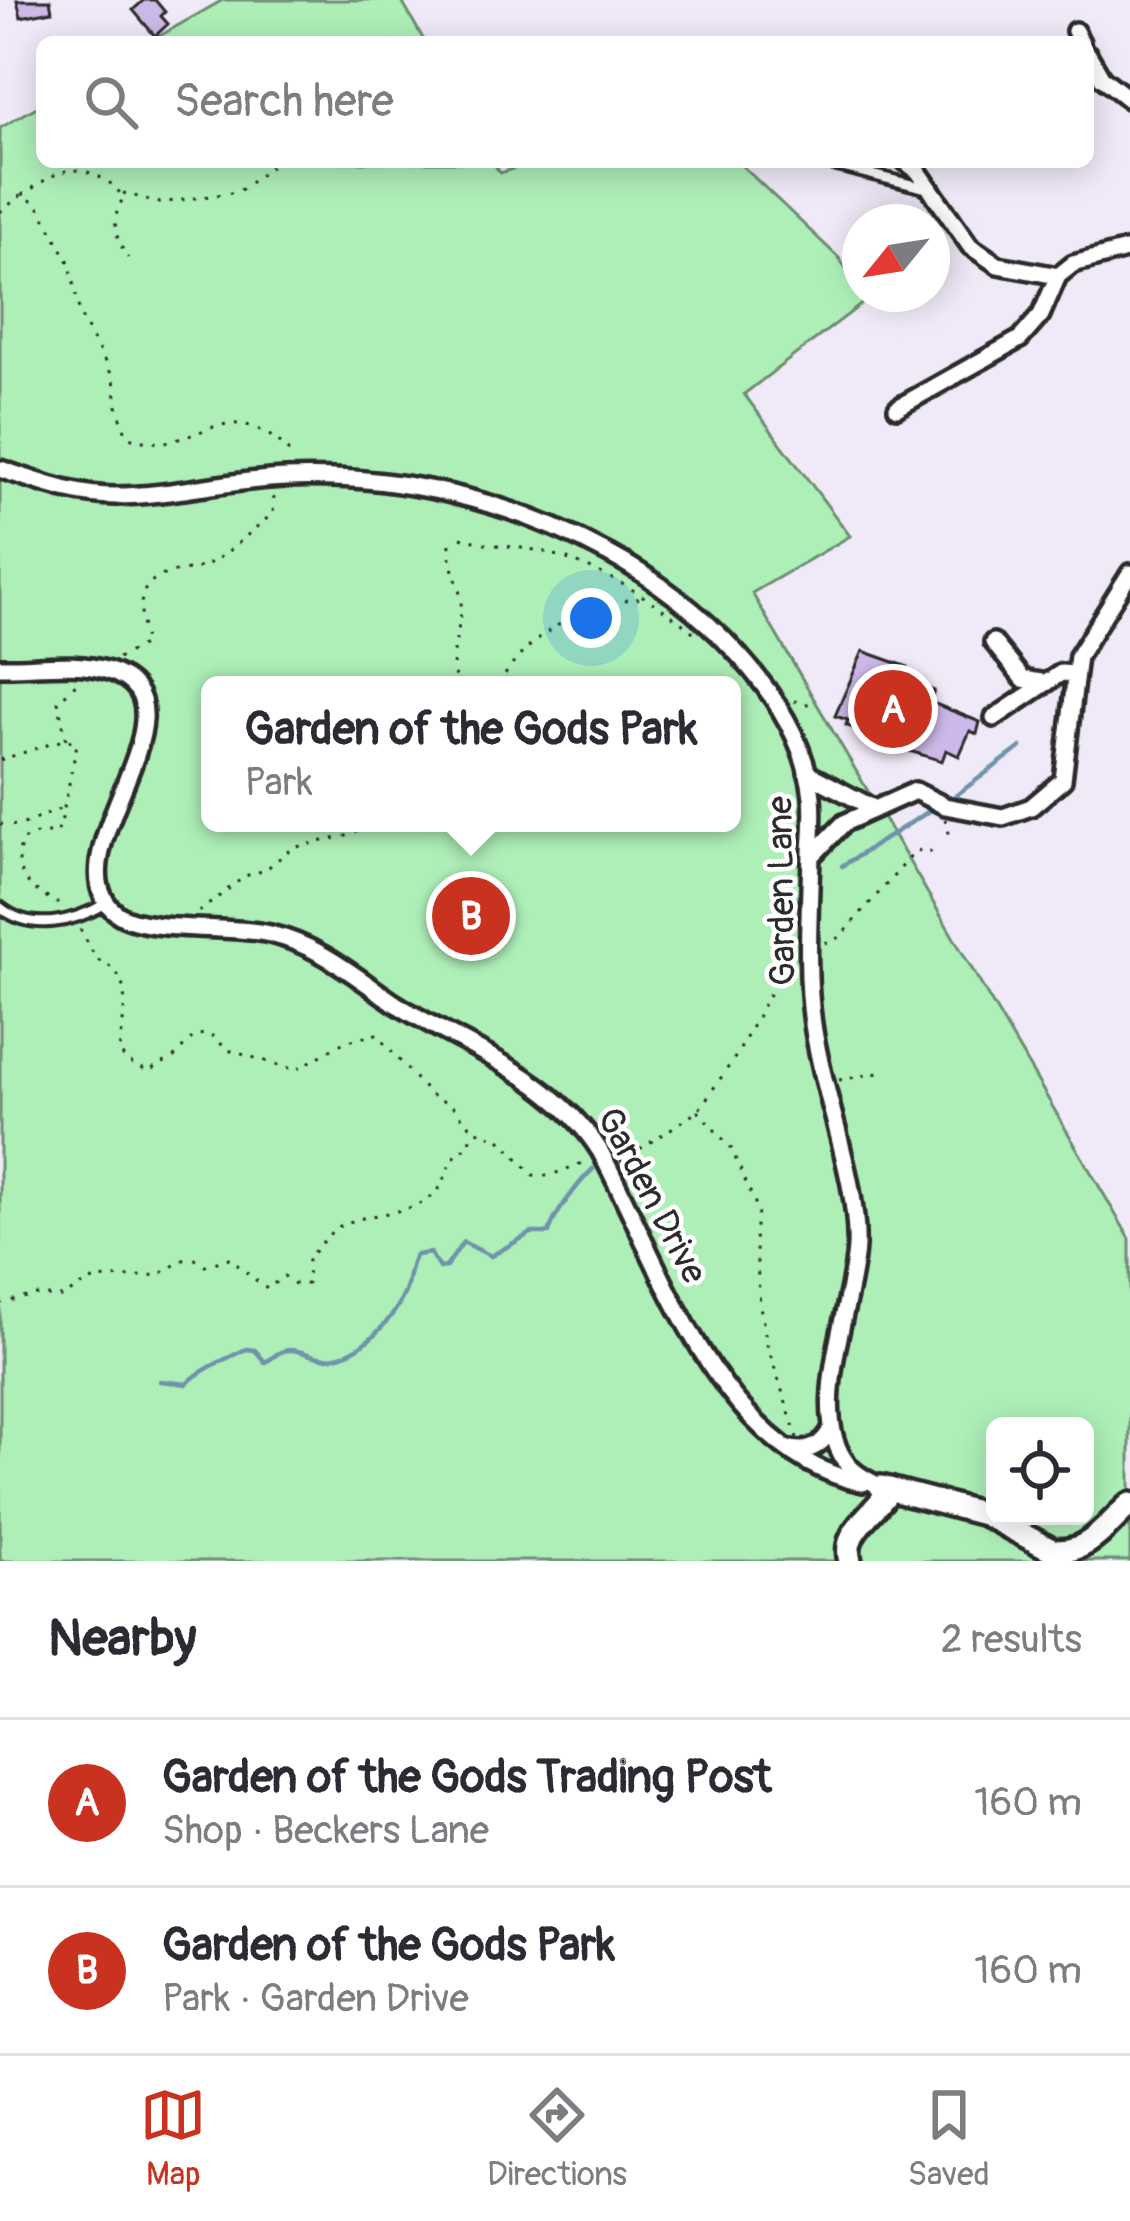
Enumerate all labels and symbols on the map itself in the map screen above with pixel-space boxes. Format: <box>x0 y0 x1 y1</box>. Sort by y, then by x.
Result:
north arrow <box>842 204 950 312</box>
your location <box>561 588 621 648</box>
pin: A <box>854 664 932 754</box>
street label: Garden Lane <box>757 795 806 986</box>
pin: B <box>432 871 510 961</box>
street label: Garden Drive <box>587 1100 717 1292</box>

